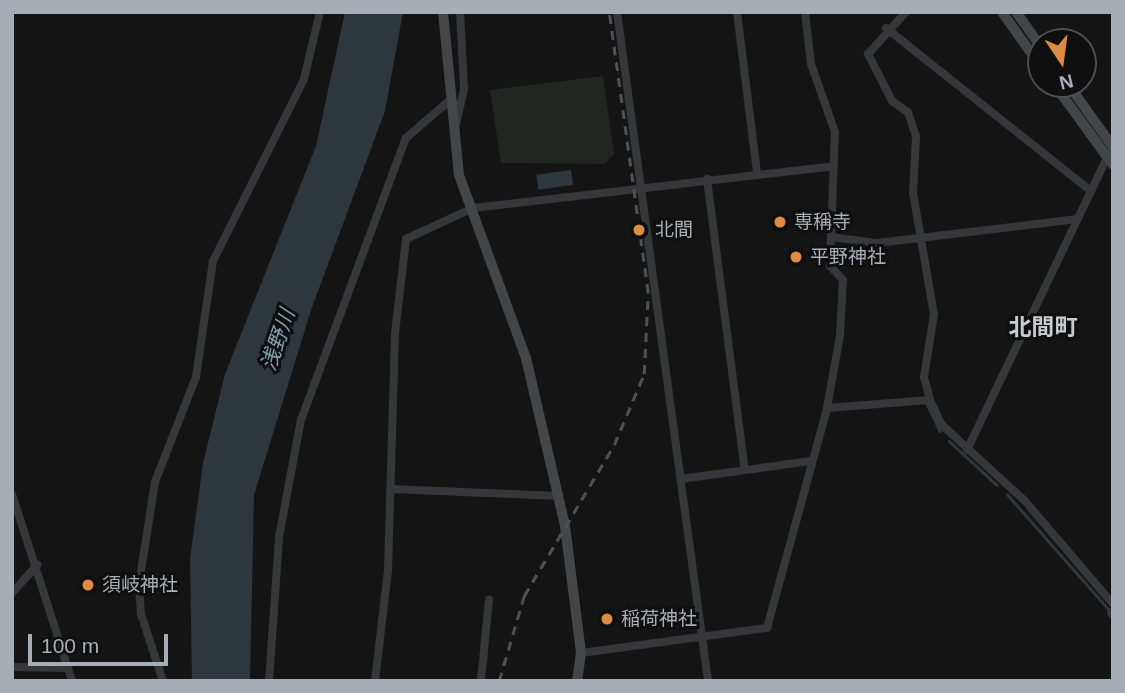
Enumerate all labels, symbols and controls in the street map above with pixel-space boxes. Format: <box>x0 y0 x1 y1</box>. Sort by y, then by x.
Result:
north arrow <box>1027 28 1097 98</box>
text: N <box>1057 70 1075 94</box>
place label: 専稱寺 <box>794 211 851 233</box>
marker: 専稱寺 <box>772 214 788 230</box>
place label: 北間 <box>655 219 693 241</box>
marker: 北間 <box>629 220 649 240</box>
place label: 平野神社 <box>810 246 886 268</box>
marker: 平野神社 <box>788 249 804 265</box>
water label: 浅野川 <box>256 306 300 374</box>
district label: 北間町 <box>1009 313 1077 341</box>
place label: 須岐神社 <box>102 574 178 596</box>
marker: 須岐神社 <box>80 577 96 593</box>
place label: 稲荷神社 <box>621 608 697 630</box>
marker: 稲荷神社 <box>599 611 615 627</box>
scale bar <box>32 620 172 664</box>
text: 100 m <box>41 634 99 657</box>

